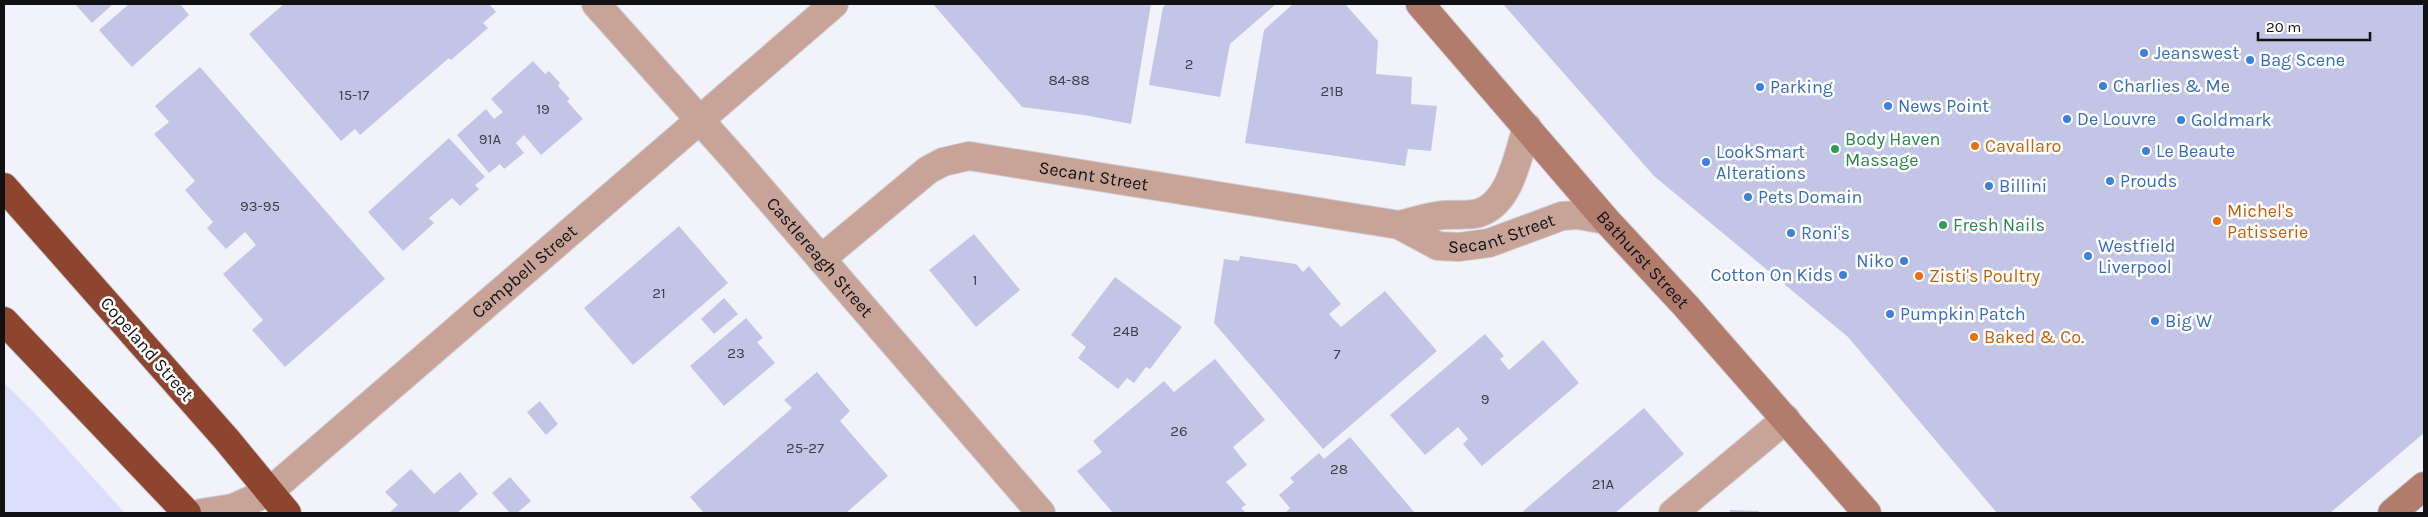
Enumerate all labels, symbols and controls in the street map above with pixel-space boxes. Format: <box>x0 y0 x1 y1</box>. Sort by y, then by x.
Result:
scale bar <box>2258 10 2370 42</box>
text: 20 m <box>2266 18 2301 36</box>
place label: Jeanswest <box>2154 42 2239 64</box>
marker: Jeanswest <box>2138 47 2150 59</box>
place label: Bag Scene <box>2260 49 2345 71</box>
marker: Bag Scene <box>2244 54 2256 66</box>
house number: 2 <box>1185 55 1193 73</box>
house number: 84-88 <box>1048 71 1090 89</box>
place label: Charlies & Me <box>2113 75 2230 97</box>
place label: Parking <box>1770 76 1833 98</box>
marker: Charlies & Me <box>2097 80 2109 92</box>
marker: Parking <box>1754 81 1766 93</box>
house number: 21B <box>1321 82 1343 100</box>
house number: 15-17 <box>339 86 369 104</box>
place label: News Point <box>1898 95 1989 117</box>
house number: 19 <box>536 100 550 118</box>
marker: News Point <box>1882 100 1894 112</box>
place label: De Louvre <box>2077 108 2156 130</box>
place label: Goldmark <box>2191 109 2272 131</box>
marker: De Louvre <box>2061 113 2073 125</box>
marker: Goldmark <box>2175 114 2187 126</box>
place label: Body Haven Massage <box>1845 128 1940 171</box>
house number: 91A <box>479 130 502 148</box>
place label: Cavallaro <box>1985 135 2061 157</box>
marker: Cavallaro <box>1969 140 1981 152</box>
place label: Le Beaute <box>2156 140 2235 162</box>
place label: LookSmart Alterations <box>1716 141 1806 184</box>
marker: Body Haven Massage <box>1829 143 1841 155</box>
marker: Le Beaute <box>2140 145 2152 157</box>
street label: Secant Street <box>1037 156 1150 196</box>
marker: LookSmart Alterations <box>1700 156 1712 168</box>
place label: Prouds <box>2120 170 2177 192</box>
place label: Billini <box>1999 175 2047 197</box>
marker: Prouds <box>2104 175 2116 187</box>
marker: Billini <box>1983 180 1995 192</box>
place label: Pets Domain <box>1758 186 1862 208</box>
marker: Pets Domain <box>1742 191 1754 203</box>
street label: Castlereagh Street <box>762 193 878 322</box>
house number: 93-95 <box>240 197 280 215</box>
place label: Michel's Patisserie <box>2227 200 2308 243</box>
street label: Bathurst Street <box>1592 206 1694 313</box>
street label: Secant Street <box>1447 209 1558 258</box>
place label: Fresh Nails <box>1953 214 2045 236</box>
marker: Michel's Patisserie <box>2211 215 2223 227</box>
marker: Fresh Nails <box>1937 219 1949 231</box>
street label: Campbell Street <box>467 220 582 323</box>
place label: Roni's <box>1801 222 1850 244</box>
marker: Roni's <box>1785 227 1797 239</box>
place label: Westfield Liverpool <box>2098 235 2175 278</box>
place label: Niko <box>1856 250 1894 272</box>
marker: Westfield Liverpool <box>2082 250 2094 262</box>
marker: Niko <box>1898 255 1910 267</box>
place label: Cotton On Kids <box>1710 264 1833 286</box>
place label: Zisti's Poultry <box>1929 265 2041 287</box>
marker: Cotton On Kids <box>1837 269 1849 281</box>
marker: Zisti's Poultry <box>1913 270 1925 282</box>
house number: 1 <box>973 271 977 289</box>
house number: 21 <box>652 284 666 302</box>
street label: Copeland Street <box>96 292 198 406</box>
place label: Pumpkin Patch <box>1900 303 2026 325</box>
marker: Pumpkin Patch <box>1884 308 1896 320</box>
place label: Big W <box>2165 310 2212 332</box>
marker: Big W <box>2149 315 2161 327</box>
house number: 24B <box>1113 322 1139 340</box>
place label: Baked & Co. <box>1984 326 2084 348</box>
marker: Baked & Co. <box>1968 331 1980 343</box>
house number: 23 <box>727 344 745 362</box>
house number: 7 <box>1333 345 1341 363</box>
house number: 9 <box>1481 390 1489 408</box>
house number: 26 <box>1170 422 1188 440</box>
house number: 25-27 <box>786 439 824 457</box>
house number: 28 <box>1330 460 1348 478</box>
house number: 21A <box>1592 475 1615 493</box>

